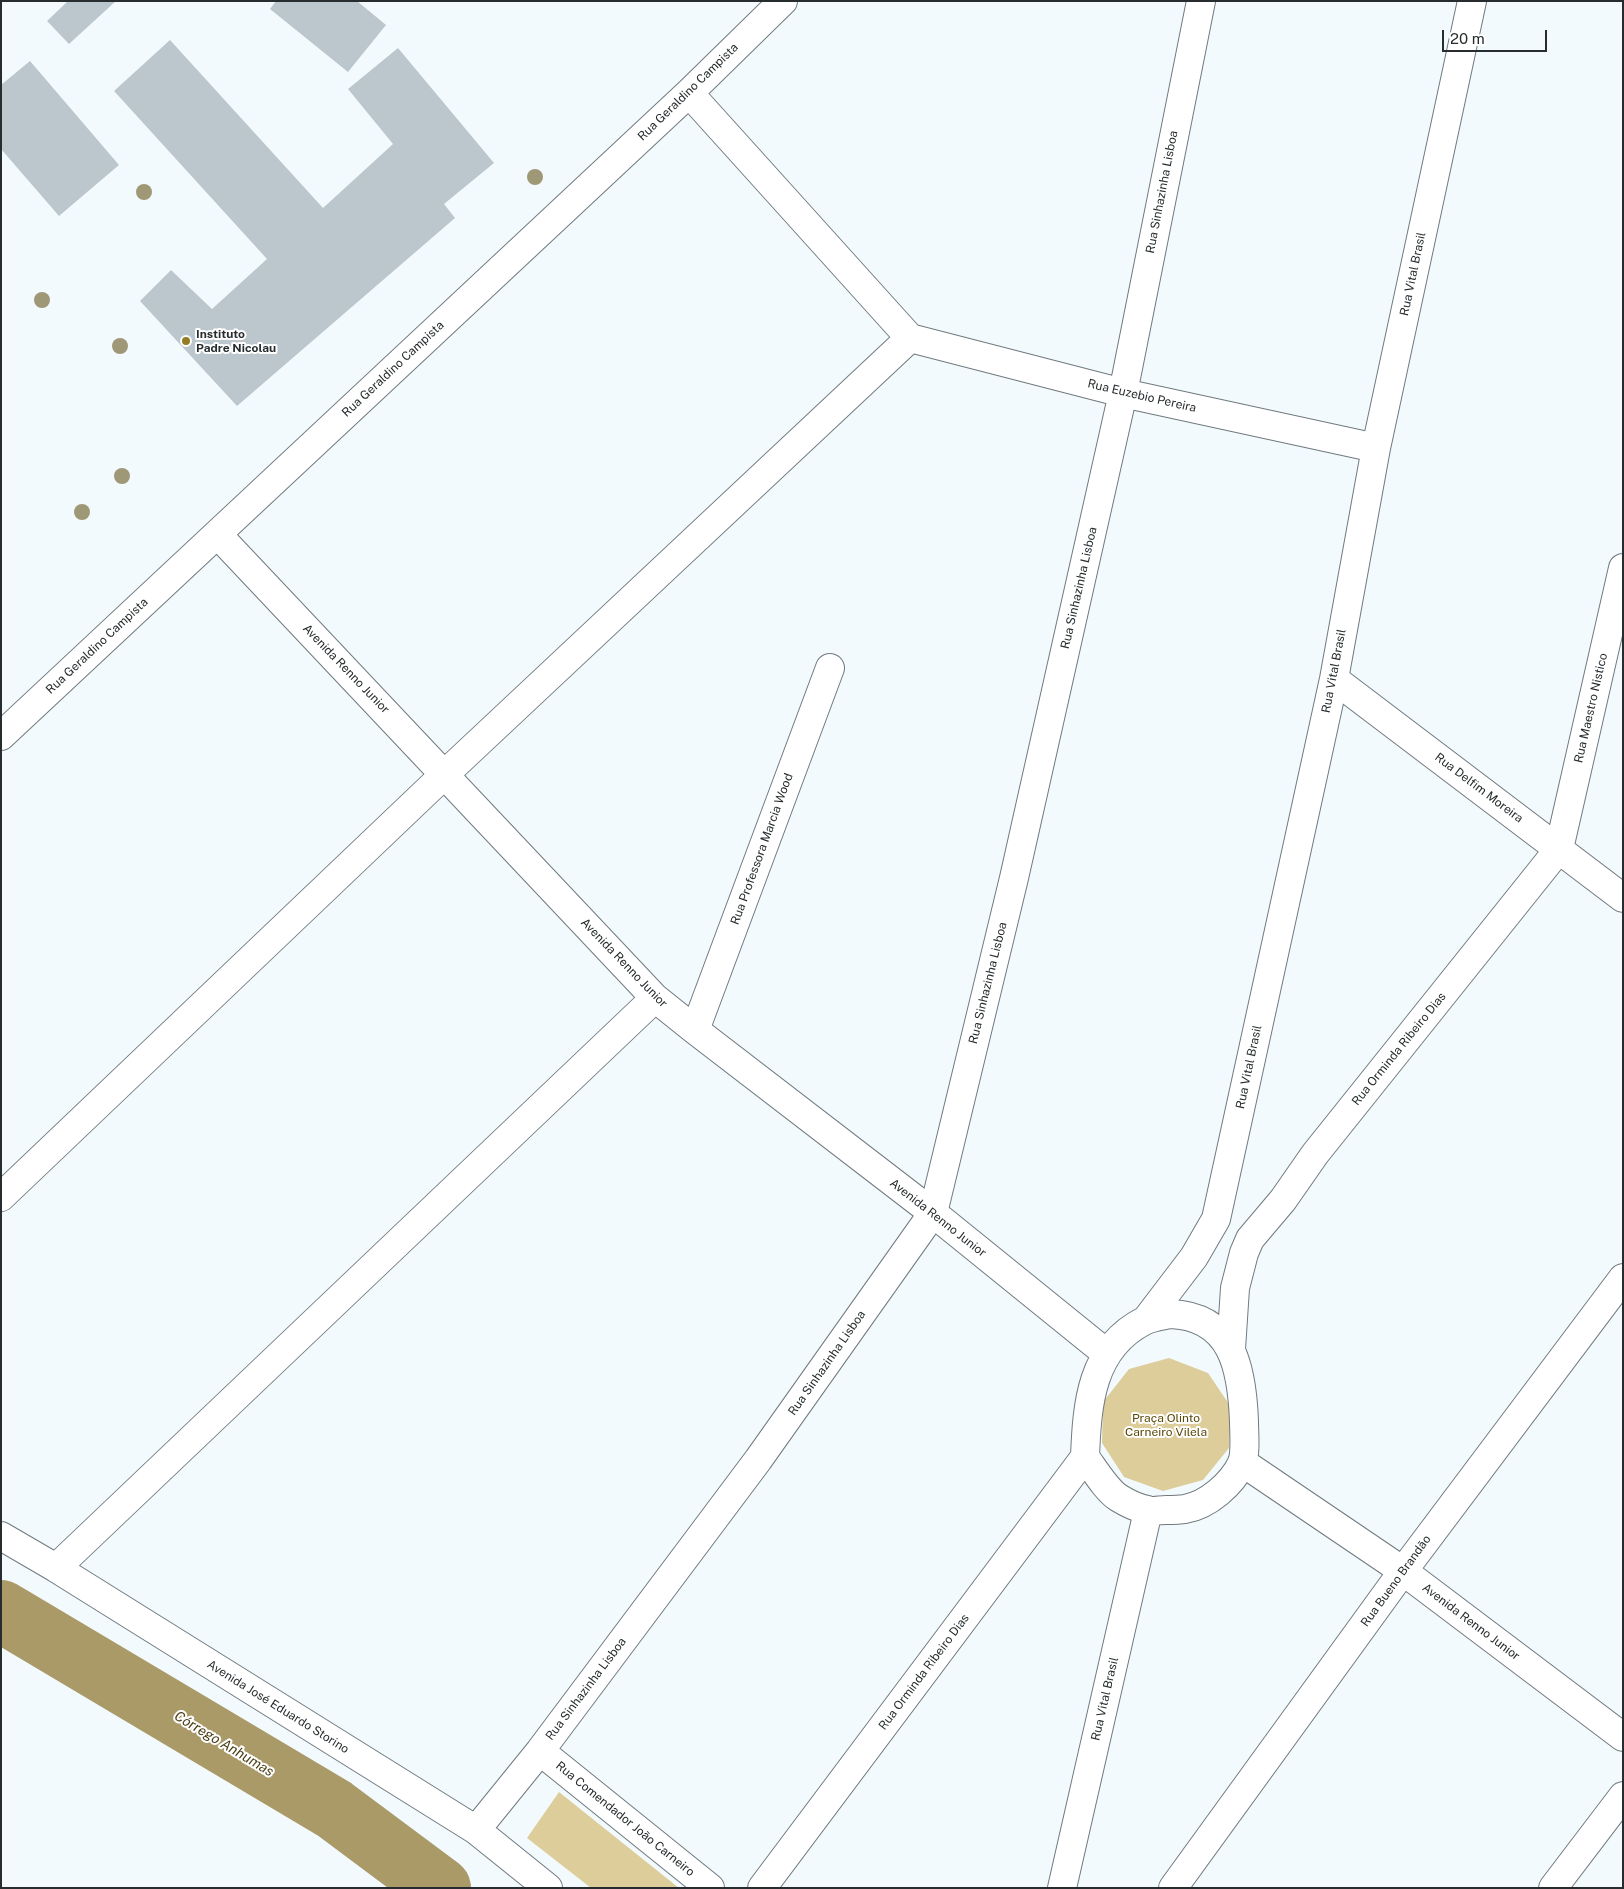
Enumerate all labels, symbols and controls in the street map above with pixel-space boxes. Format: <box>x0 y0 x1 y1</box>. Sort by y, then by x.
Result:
scale bar <box>1444 20 1549 52</box>
text: 20 m <box>1450 30 1485 47</box>
street label: Rua Geraldino Campista <box>635 40 741 144</box>
street label: Rua Sinhazinha Lisboa <box>1143 129 1181 255</box>
street label: Rua Vital Brasil <box>1397 231 1429 317</box>
street label: Rua Geraldino Campista <box>339 318 447 420</box>
place label: Instituto Padre Nicolau <box>196 327 276 355</box>
marker: Instituto Padre Nicolau <box>180 335 192 347</box>
street label: Rua Euzebio Pereira <box>1086 376 1198 416</box>
street label: Rua Sinhazinha Lisboa <box>1058 526 1100 650</box>
street label: Rua Geraldino Campista <box>43 595 151 697</box>
street label: Avenida Renno Junior <box>300 621 392 717</box>
street label: Rua Vital Brasil <box>1319 628 1349 714</box>
street label: Rua Maestro Nistico <box>1571 652 1611 764</box>
street label: Rua Delfim Moreira <box>1432 750 1526 826</box>
street label: Rua Professora Marcia Wood <box>728 771 796 927</box>
street label: Avenida Renno Junior <box>578 915 670 1011</box>
street label: Rua Sinhazinha Lisboa <box>966 921 1010 1045</box>
street label: Rua Orminda Ribeiro Dias <box>1349 990 1449 1108</box>
street label: Rua Vital Brasil <box>1233 1024 1265 1110</box>
street label: Avenida Renno Junior <box>887 1176 989 1260</box>
street label: Rua Sinhazinha Lisboa <box>785 1308 869 1418</box>
park label: Praça Olinto Carneiro Vilela <box>1125 1411 1207 1439</box>
street label: Rua Bueno Brandão <box>1358 1532 1434 1630</box>
street label: Avenida Renno Junior <box>1419 1581 1523 1663</box>
street label: Rua Orminda Ribeiro Dias <box>876 1611 972 1733</box>
street label: Rua Sinhazinha Lisboa <box>543 1635 629 1743</box>
street label: Rua Vital Brasil <box>1088 1656 1122 1742</box>
street label: Avenida José Eduardo Storino <box>204 1657 352 1757</box>
water label: Córrego Anhumas <box>171 1708 277 1780</box>
street label: Rua Comendador João Carneiro <box>553 1759 697 1879</box>

